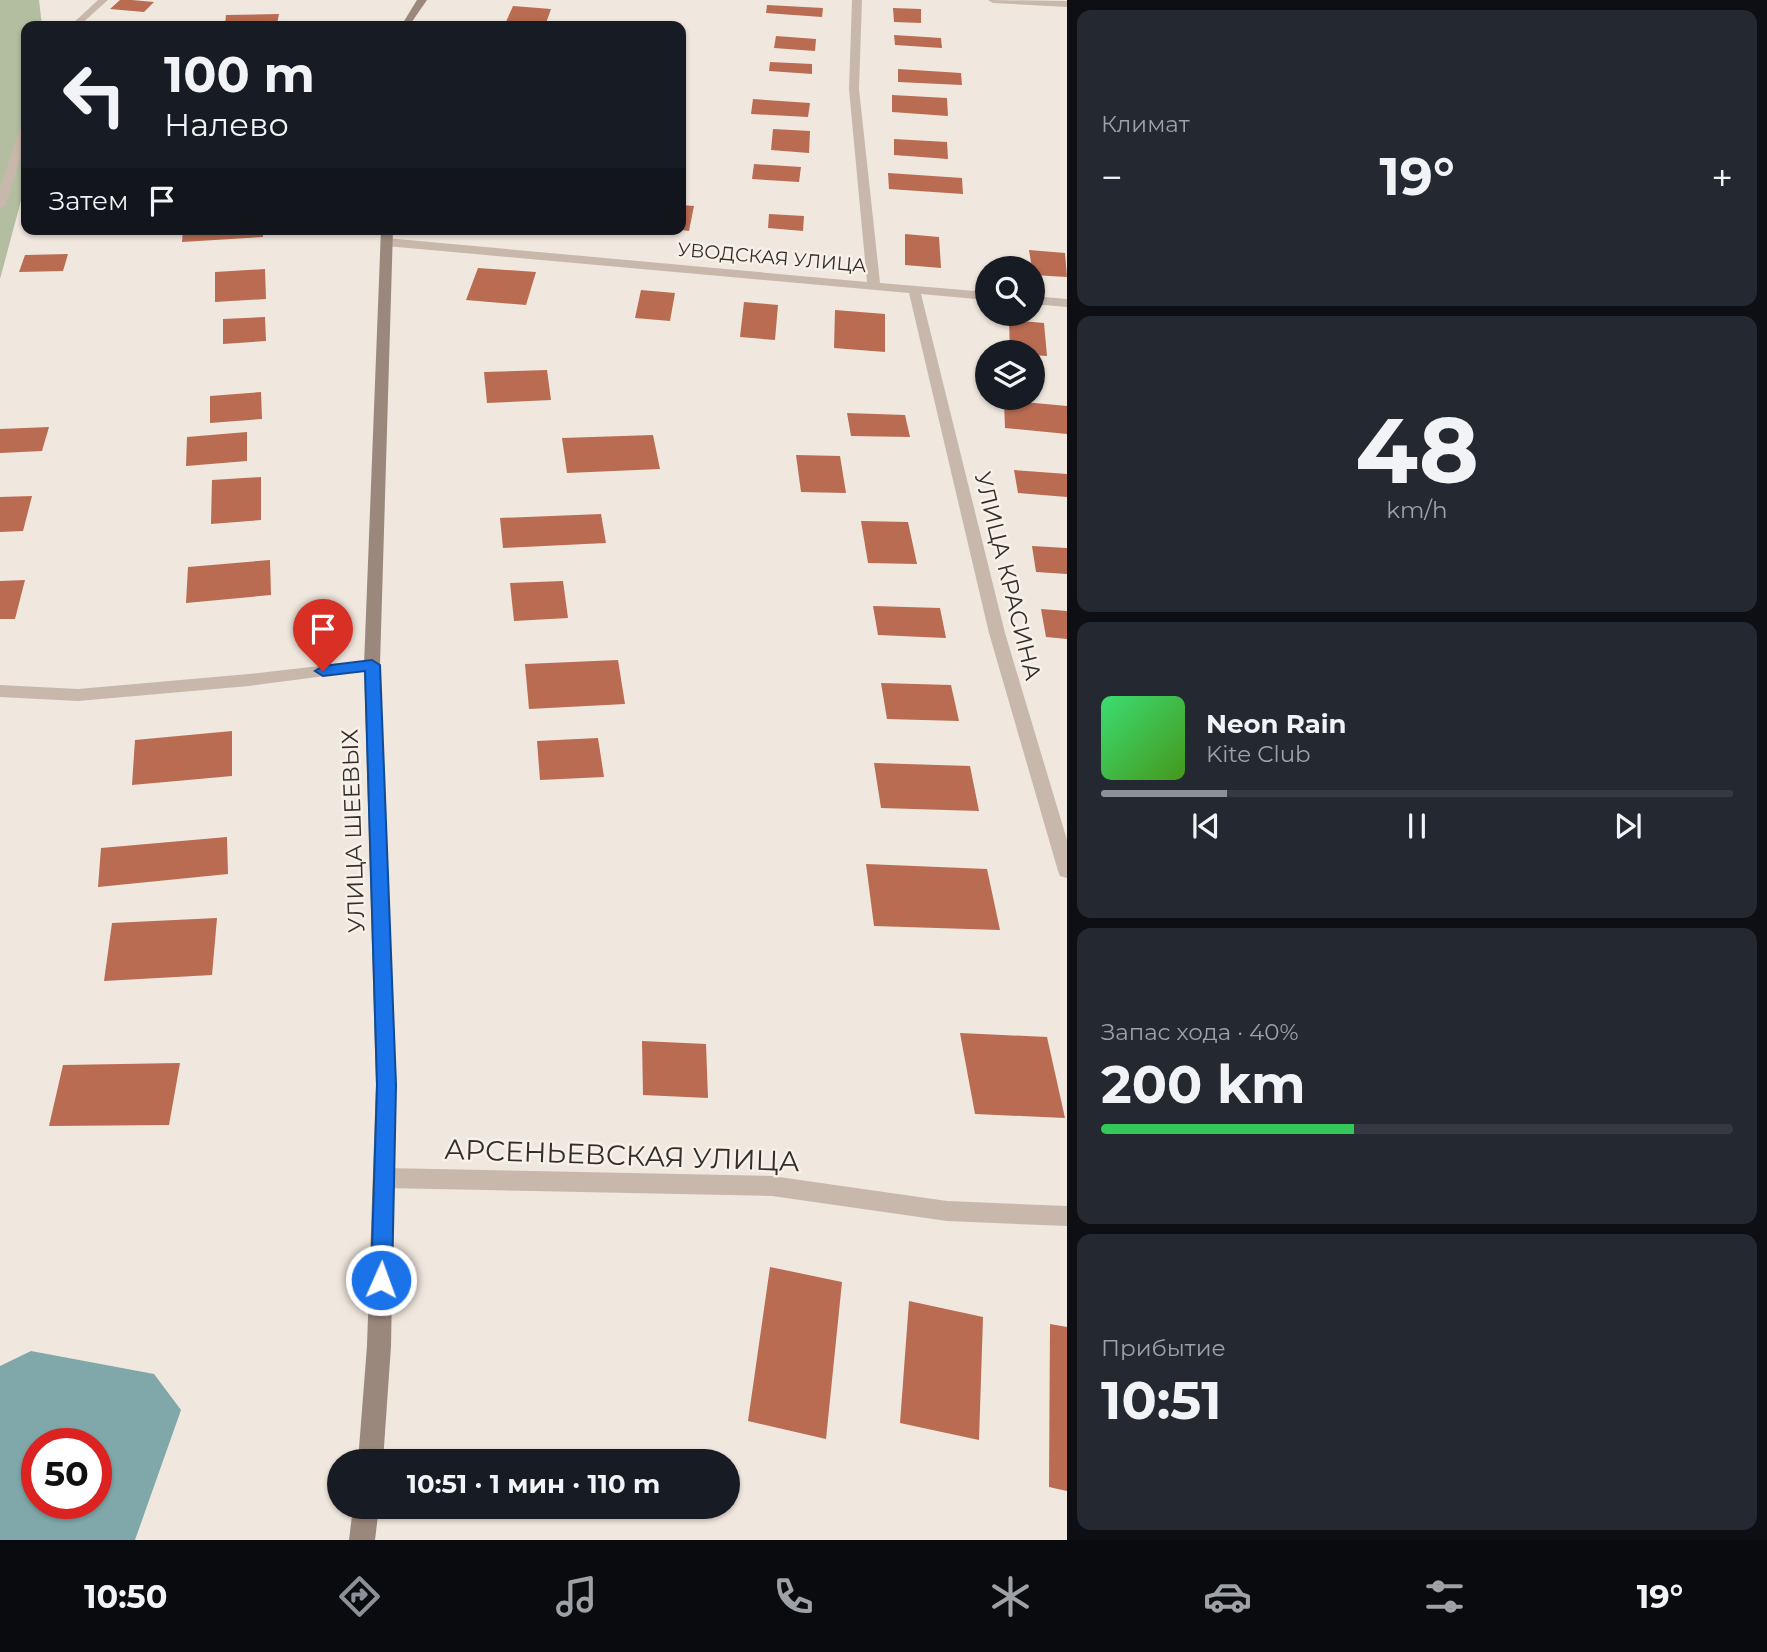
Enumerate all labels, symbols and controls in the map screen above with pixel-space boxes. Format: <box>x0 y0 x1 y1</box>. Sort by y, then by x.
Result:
text: 100 m <box>164 45 315 104</box>
icon: left <box>49 49 140 140</box>
text: Налево <box>164 105 289 144</box>
text: Климат <box>1101 110 1190 138</box>
text: 19° <box>1379 145 1455 208</box>
text: − <box>1101 154 1123 201</box>
text: + <box>1711 154 1733 201</box>
icon: arrive <box>143 182 181 220</box>
text: Затем <box>49 185 129 217</box>
street label: УВОДСКАЯ УЛИЦА <box>677 238 867 277</box>
map controls <box>975 256 1045 410</box>
button: search <box>975 256 1045 326</box>
button: layers <box>975 340 1045 410</box>
text: 48 <box>1355 395 1479 506</box>
street label: УЛИЦА КРАСИНА <box>969 469 1047 683</box>
text: km/h <box>1386 496 1448 524</box>
pin <box>293 599 353 671</box>
icon: arrive <box>304 610 342 648</box>
text: Neon Rain <box>1206 708 1347 740</box>
street label: УЛИЦА ШЕЕВЫХ <box>335 729 371 933</box>
text: Kite Club <box>1206 740 1311 768</box>
icon: previous <box>1187 807 1225 845</box>
icon: pause <box>1398 807 1436 845</box>
icon: next <box>1609 807 1647 845</box>
text: Запас хода · 40% <box>1101 1018 1299 1046</box>
text: 200 km <box>1101 1053 1305 1116</box>
street label: АРСЕНЬЕВСКАЯ УЛИЦА <box>444 1132 800 1178</box>
position arrow <box>344 1243 418 1317</box>
text: Прибытие <box>1101 1334 1226 1362</box>
text: 10:51 <box>1101 1369 1222 1432</box>
speed limit sign: 50 <box>21 1428 112 1519</box>
text: 10:51 · 1 мин · 110 m <box>407 1468 660 1500</box>
icon: directions <box>335 1572 384 1621</box>
icon: music <box>552 1572 601 1621</box>
icon: phone <box>769 1572 818 1621</box>
icon: climate <box>986 1572 1035 1621</box>
icon: car <box>1203 1572 1252 1621</box>
icon: filters <box>1420 1572 1469 1621</box>
text: 10:50 <box>84 1577 167 1616</box>
text: 19° <box>1637 1577 1683 1616</box>

